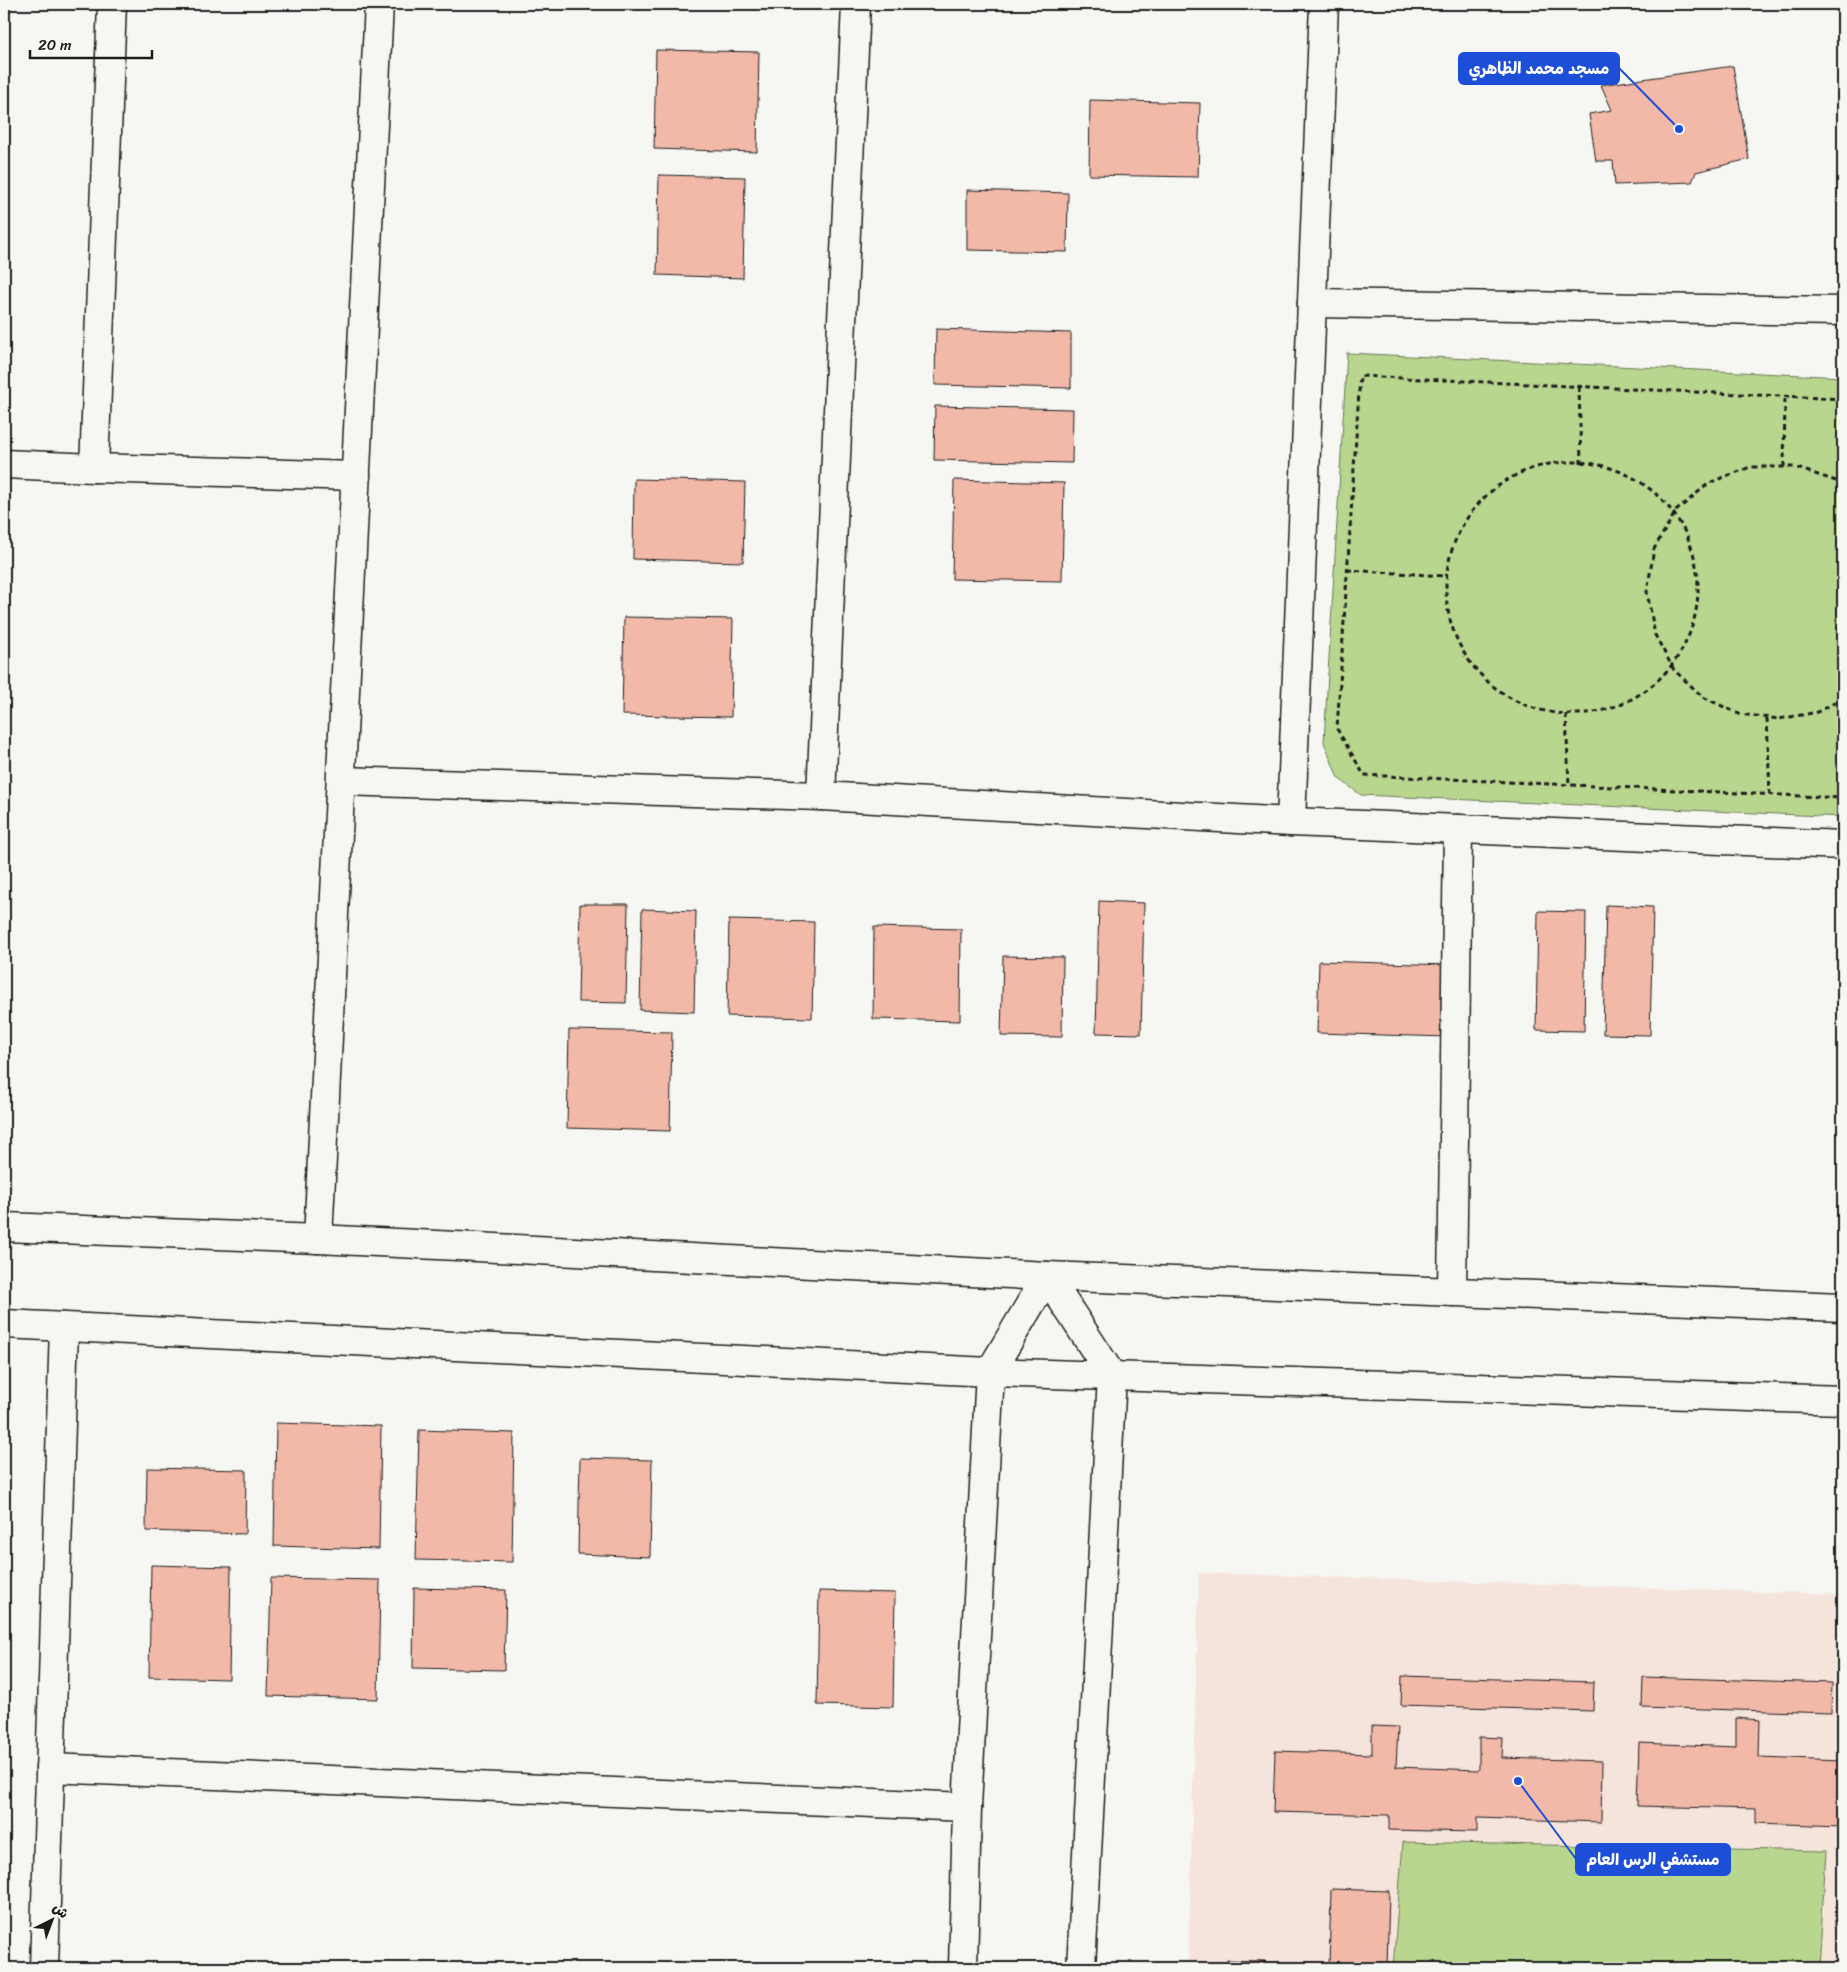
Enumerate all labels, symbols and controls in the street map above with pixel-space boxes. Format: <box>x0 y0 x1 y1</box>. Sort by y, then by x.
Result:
scale bar <box>30 28 152 60</box>
text: 20 m <box>38 32 72 58</box>
callout: مسجد محمد الظاهري <box>1459 53 1619 84</box>
text: مسجد محمد الظاهري <box>1469 54 1609 83</box>
callout: مستشفي الرس العام <box>1576 1844 1730 1875</box>
text: مستشفي الرس العام <box>1586 1845 1720 1874</box>
north arrow <box>28 1894 78 1944</box>
text: ش <box>46 1896 74 1925</box>

